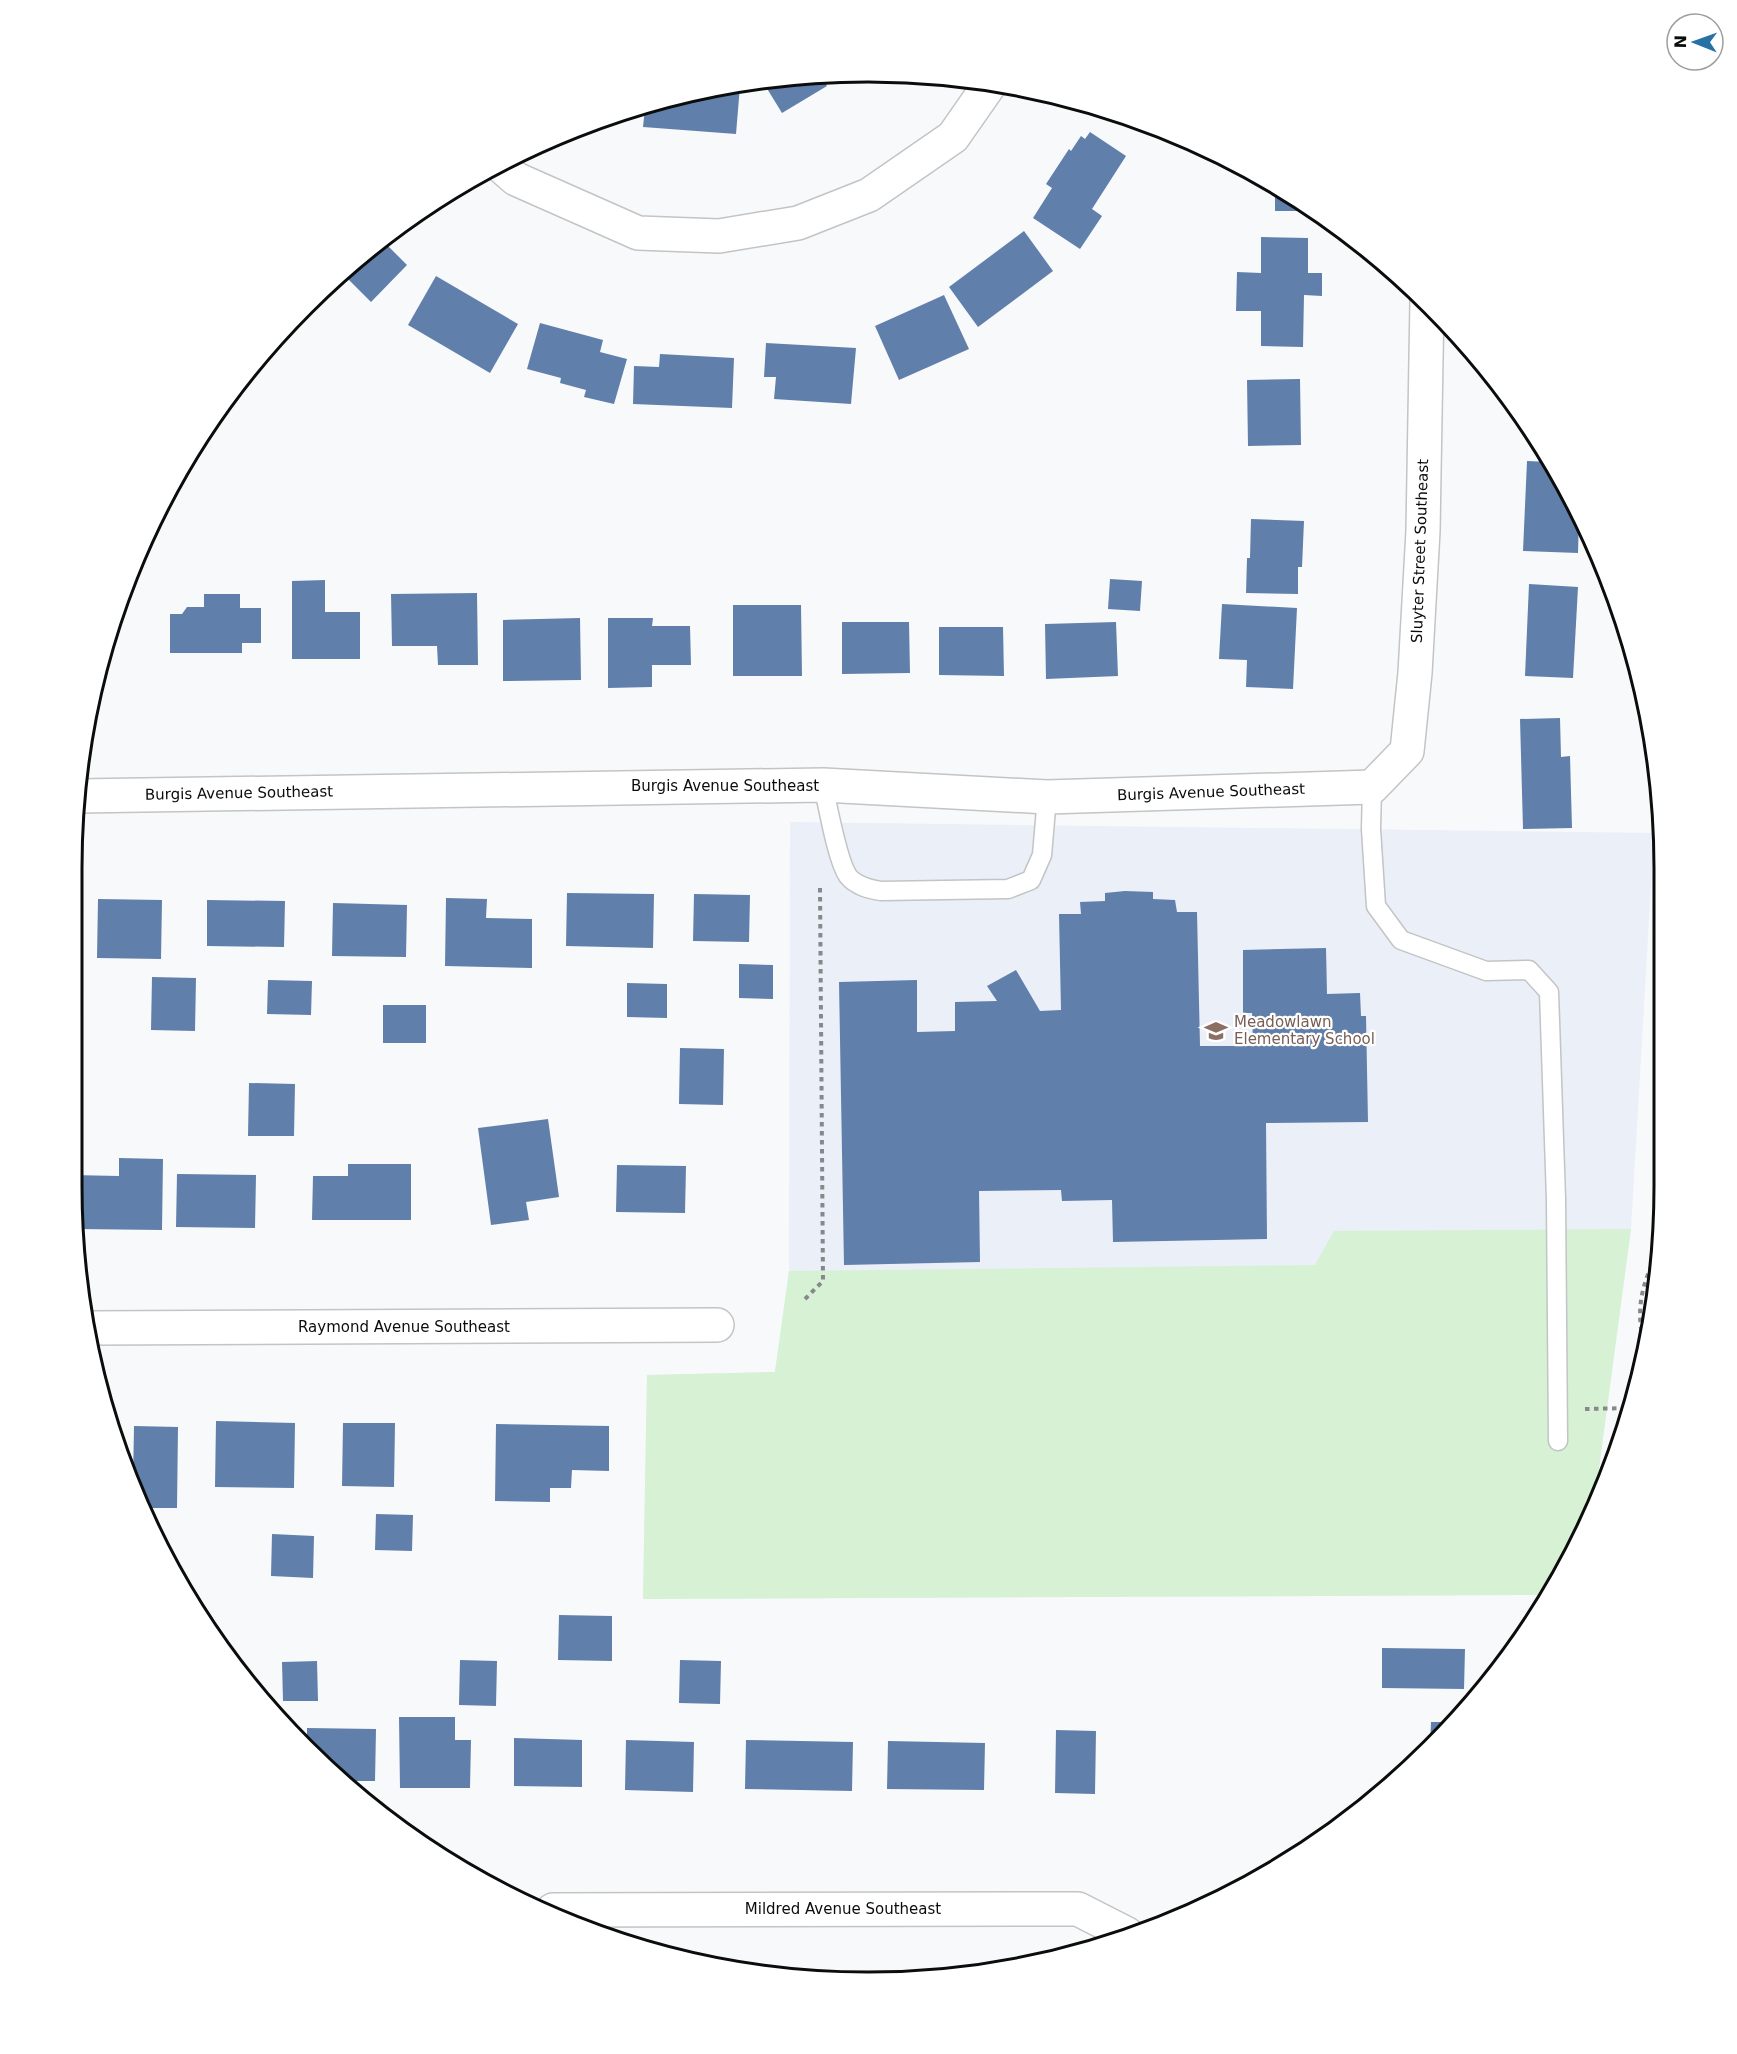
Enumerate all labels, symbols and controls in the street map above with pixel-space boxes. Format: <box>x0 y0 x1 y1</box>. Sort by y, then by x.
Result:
north arrow <box>1665 12 1725 72</box>
text: N <box>1671 35 1690 49</box>
street label: Sluyter Street Southeast <box>1408 459 1432 643</box>
street label: Burgis Avenue Southeast <box>631 777 819 795</box>
street label: Burgis Avenue Southeast <box>1117 780 1305 804</box>
street label: Burgis Avenue Southeast <box>145 782 333 804</box>
place label: Meadowlawn Elementary School <box>1234 1013 1375 1048</box>
school or university icon: Meadowlawn Elementary School <box>1203 1018 1229 1044</box>
street label: Raymond Avenue Southeast <box>298 1318 510 1336</box>
street label: Mildred Avenue Southeast <box>745 1900 941 1918</box>

